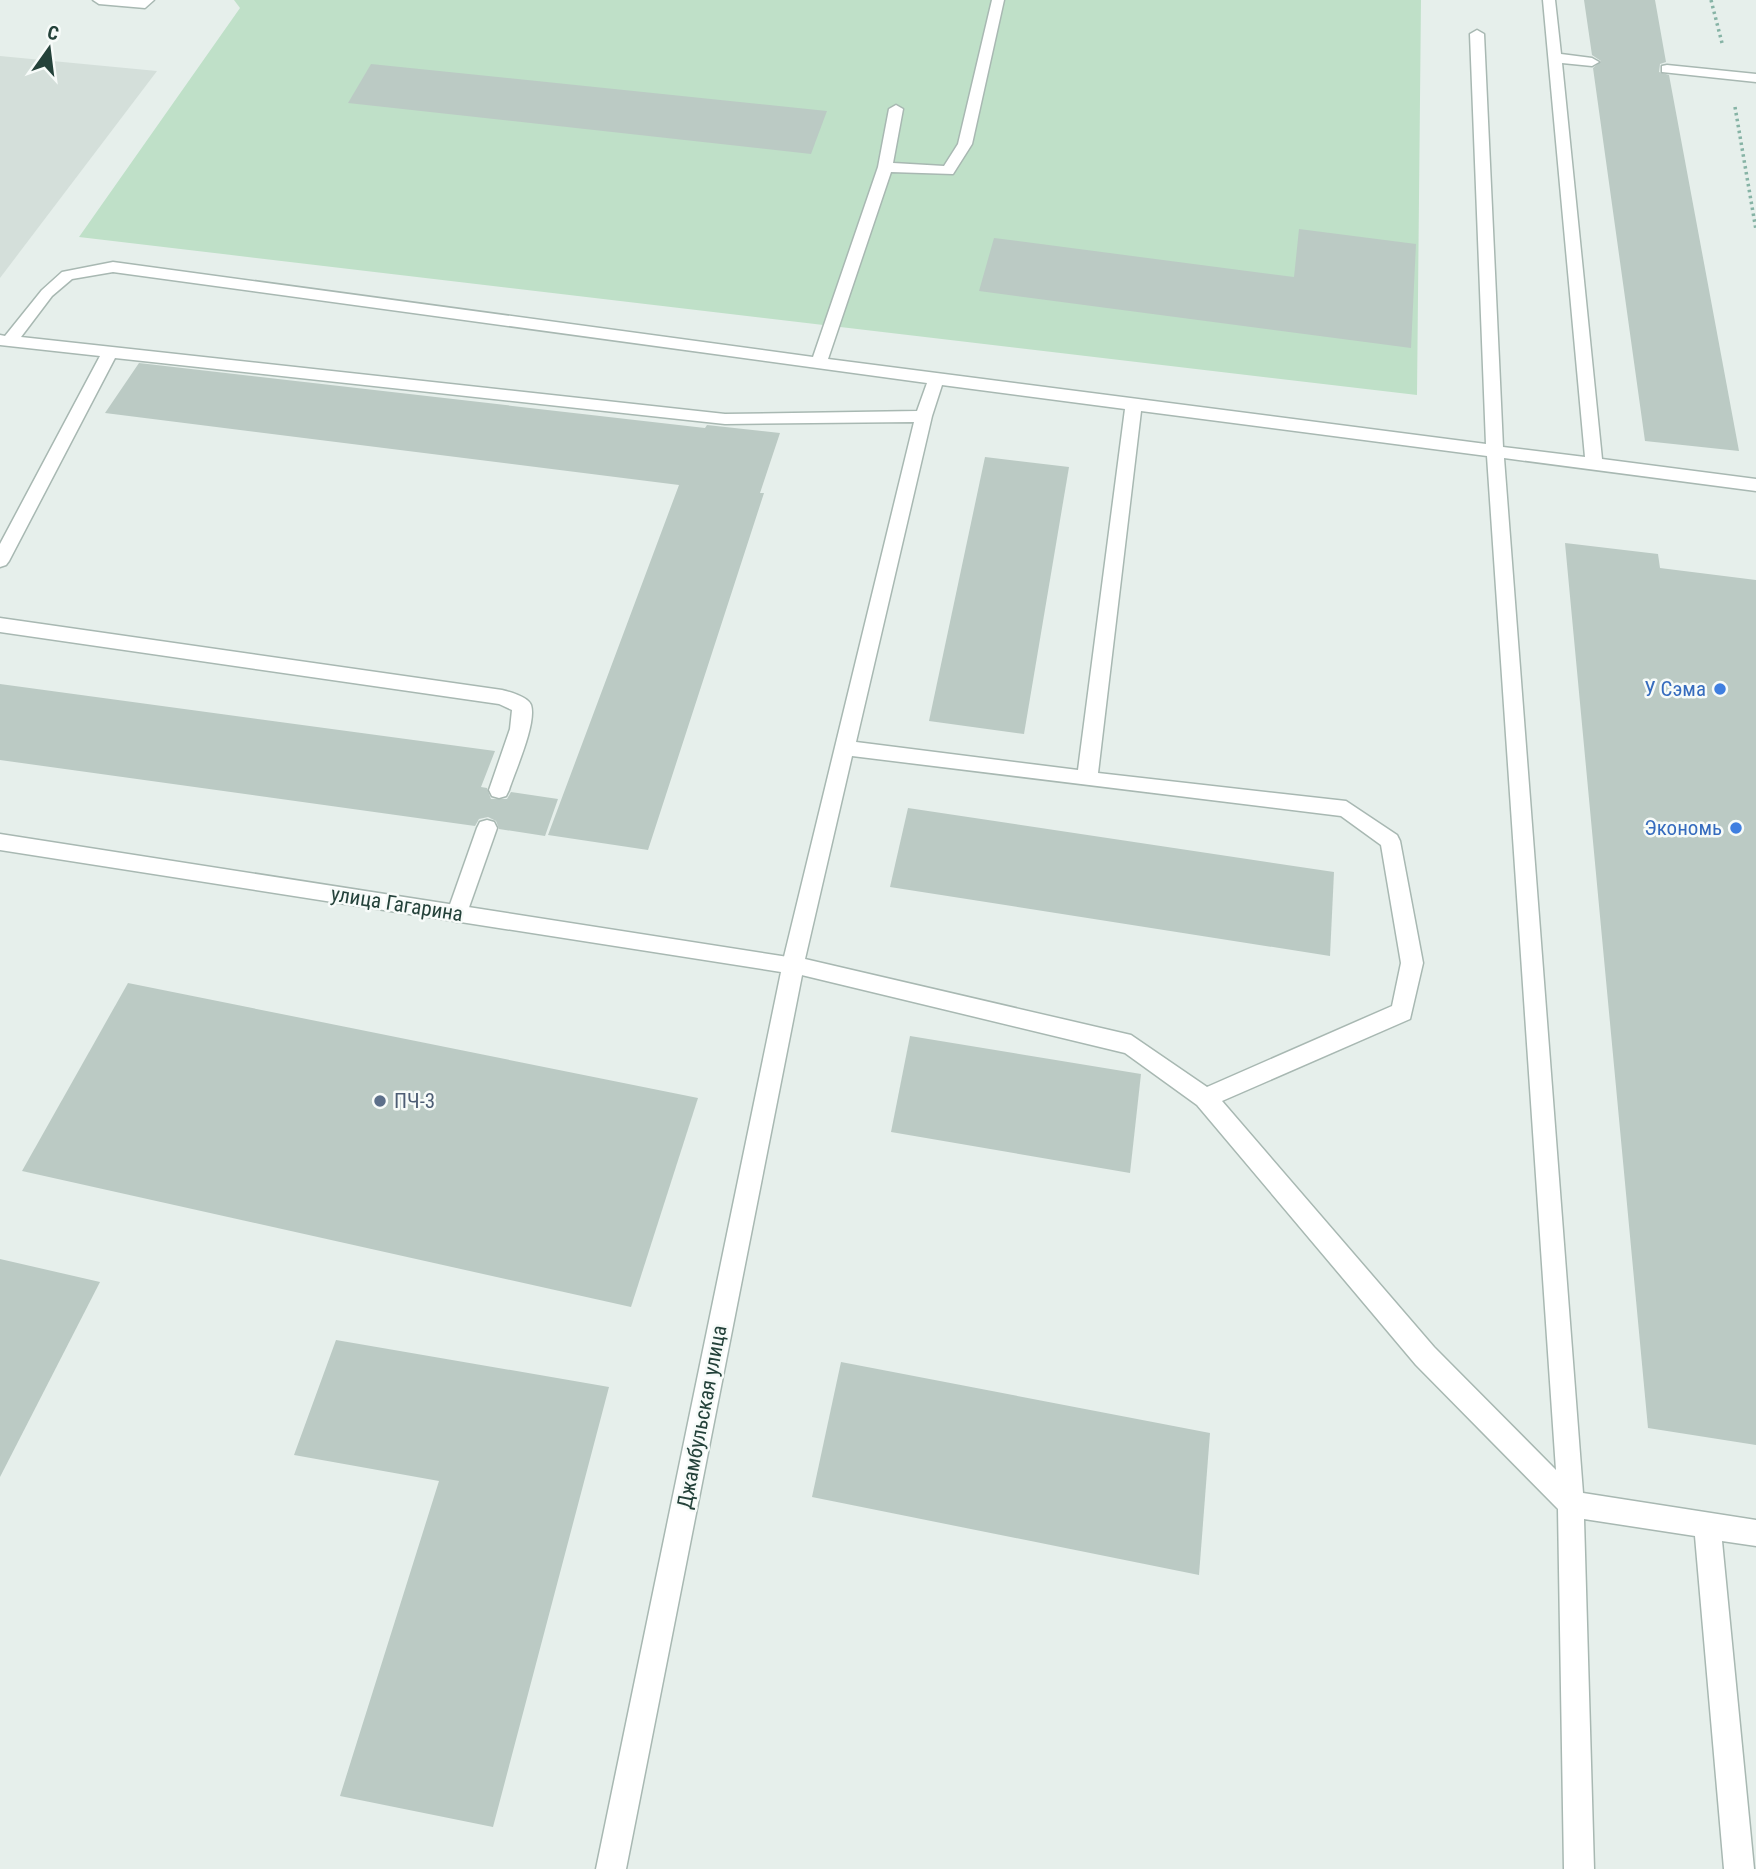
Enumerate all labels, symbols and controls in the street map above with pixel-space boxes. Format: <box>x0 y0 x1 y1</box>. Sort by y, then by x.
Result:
north arrow <box>14 14 84 84</box>
text: С <box>45 21 61 45</box>
place label: У Сэма <box>1644 677 1706 701</box>
marker: У Сэма <box>1712 681 1728 697</box>
place label: Экономь <box>1644 816 1722 840</box>
marker: Экономь <box>1728 820 1744 836</box>
street label: улица Гагарина <box>329 882 465 926</box>
place label: ПЧ-3 <box>394 1089 435 1113</box>
marker: ПЧ-3 <box>372 1093 388 1109</box>
street label: Джамбульская улица <box>672 1323 732 1511</box>

